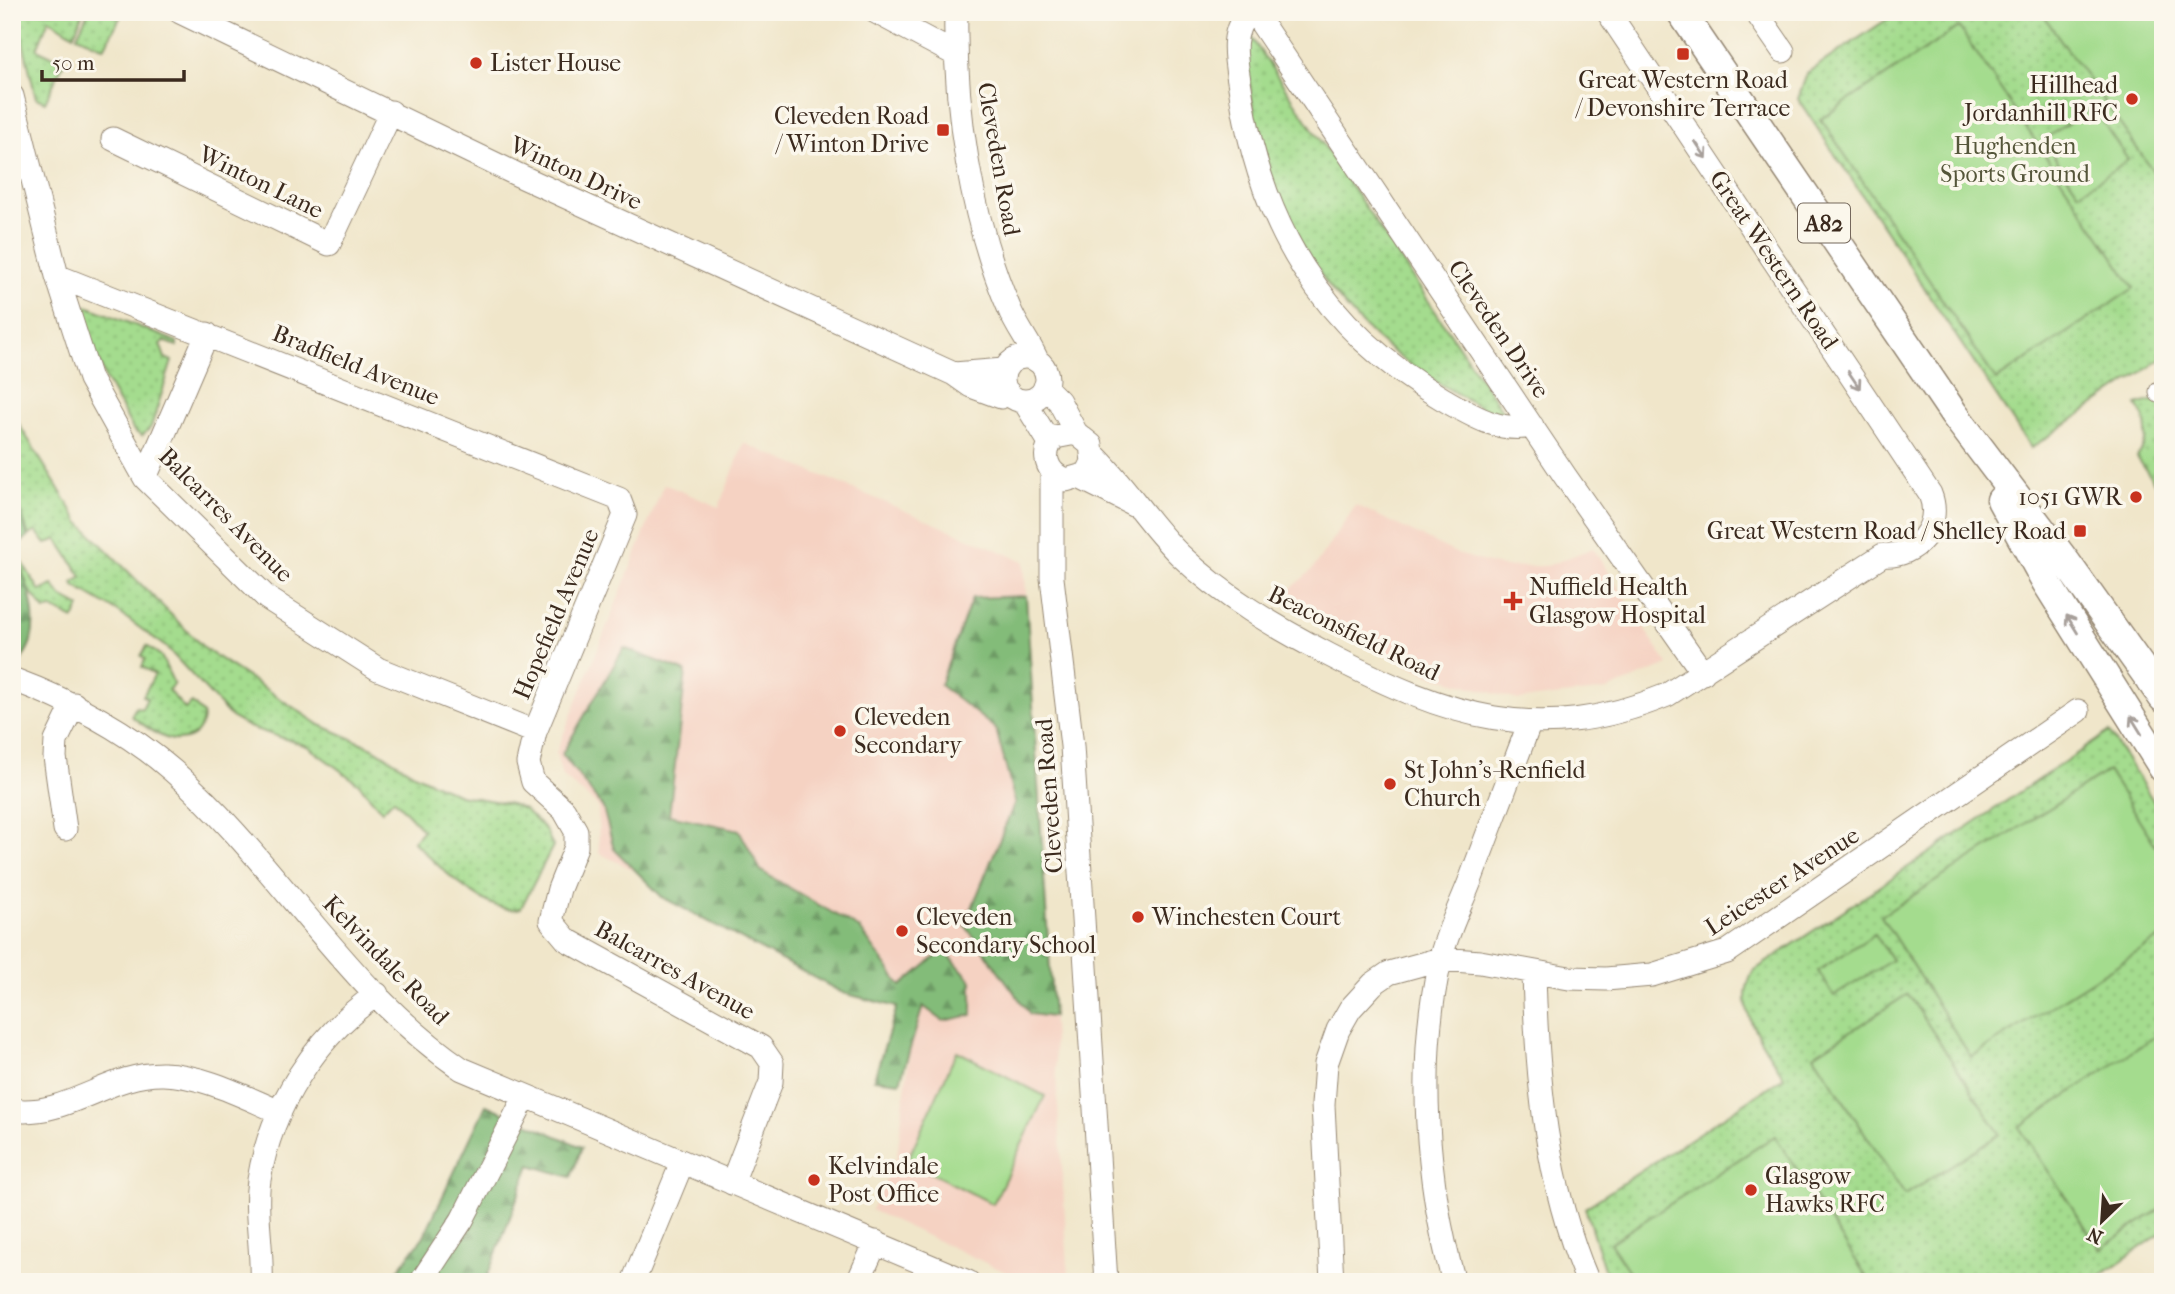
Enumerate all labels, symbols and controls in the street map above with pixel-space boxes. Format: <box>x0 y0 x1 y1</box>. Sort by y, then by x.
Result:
scale bar <box>42 38 184 82</box>
marker: Great Western Road / Devonshire Terrace <box>1675 46 1691 62</box>
place label: Lister House <box>490 49 621 77</box>
text: 50 m <box>52 51 95 75</box>
marker: Lister House <box>468 55 484 71</box>
place label: Great Western Road / Devonshire Terrace <box>1575 66 1791 122</box>
place label: Hillhead Jordanhill RFC <box>1962 71 2119 127</box>
street label: Cleveden Road <box>972 80 1026 239</box>
marker: Hillhead Jordanhill RFC <box>2124 91 2140 107</box>
place label: Cleveden Road / Winton Drive <box>774 102 930 158</box>
marker: Cleveden Road / Winton Drive <box>935 122 951 138</box>
street label: Winton Drive <box>505 130 647 216</box>
park label: Hughenden Sports Ground <box>1940 132 2091 188</box>
street label: Winton Lane <box>193 139 328 224</box>
one-way arrow <box>1694 140 1708 160</box>
street label: Great Western Road <box>1704 165 1845 355</box>
road number: A82 <box>1798 204 1850 243</box>
street label: Cleveden Drive <box>1443 255 1555 403</box>
street label: Bradfield Avenue <box>269 319 444 411</box>
one-way arrow <box>1847 370 1861 390</box>
street label: Balcarres Avenue <box>153 442 299 588</box>
place label: 1051 GWR <box>2018 483 2124 511</box>
marker: 1051 GWR <box>2128 489 2144 505</box>
place label: Great Western Road / Shelley Road <box>1707 517 2067 545</box>
marker: Great Western Road / Shelley Road <box>2072 523 2088 539</box>
street label: Hopefield Avenue <box>507 524 605 704</box>
place label: Nuffield Health Glasgow Hospital <box>1529 573 1706 629</box>
street label: Beaconsfield Road <box>1264 579 1445 687</box>
marker: Nuffield Health Glasgow Hospital <box>1503 591 1523 611</box>
one-way arrow <box>2065 614 2079 634</box>
place label: Cleveden Secondary <box>854 703 963 759</box>
one-way arrow <box>2128 715 2142 735</box>
street label: Cleveden Road <box>1030 717 1068 874</box>
marker: Cleveden Secondary <box>832 723 848 739</box>
place label: St John’s-Renfield Church <box>1404 756 1586 812</box>
marker: St John’s-Renfield Church <box>1382 776 1398 792</box>
street label: Leicester Avenue <box>1700 821 1864 941</box>
street label: Kelvindale Road <box>317 889 455 1031</box>
place label: Cleveden Secondary School <box>916 903 1096 959</box>
place label: Winchesten Court <box>1151 903 1341 931</box>
marker: Winchesten Court <box>1130 909 1146 925</box>
street label: Balcarres Avenue <box>590 914 760 1026</box>
marker: Cleveden Secondary School <box>894 923 910 939</box>
place label: Kelvindale Post Office <box>828 1152 939 1208</box>
place label: Glasgow Hawks RFC <box>1765 1162 1885 1218</box>
marker: Kelvindale Post Office <box>806 1172 822 1188</box>
marker: Glasgow Hawks RFC <box>1743 1182 1759 1198</box>
north arrow <box>2066 1186 2136 1256</box>
text: N <box>2084 1222 2106 1249</box>

